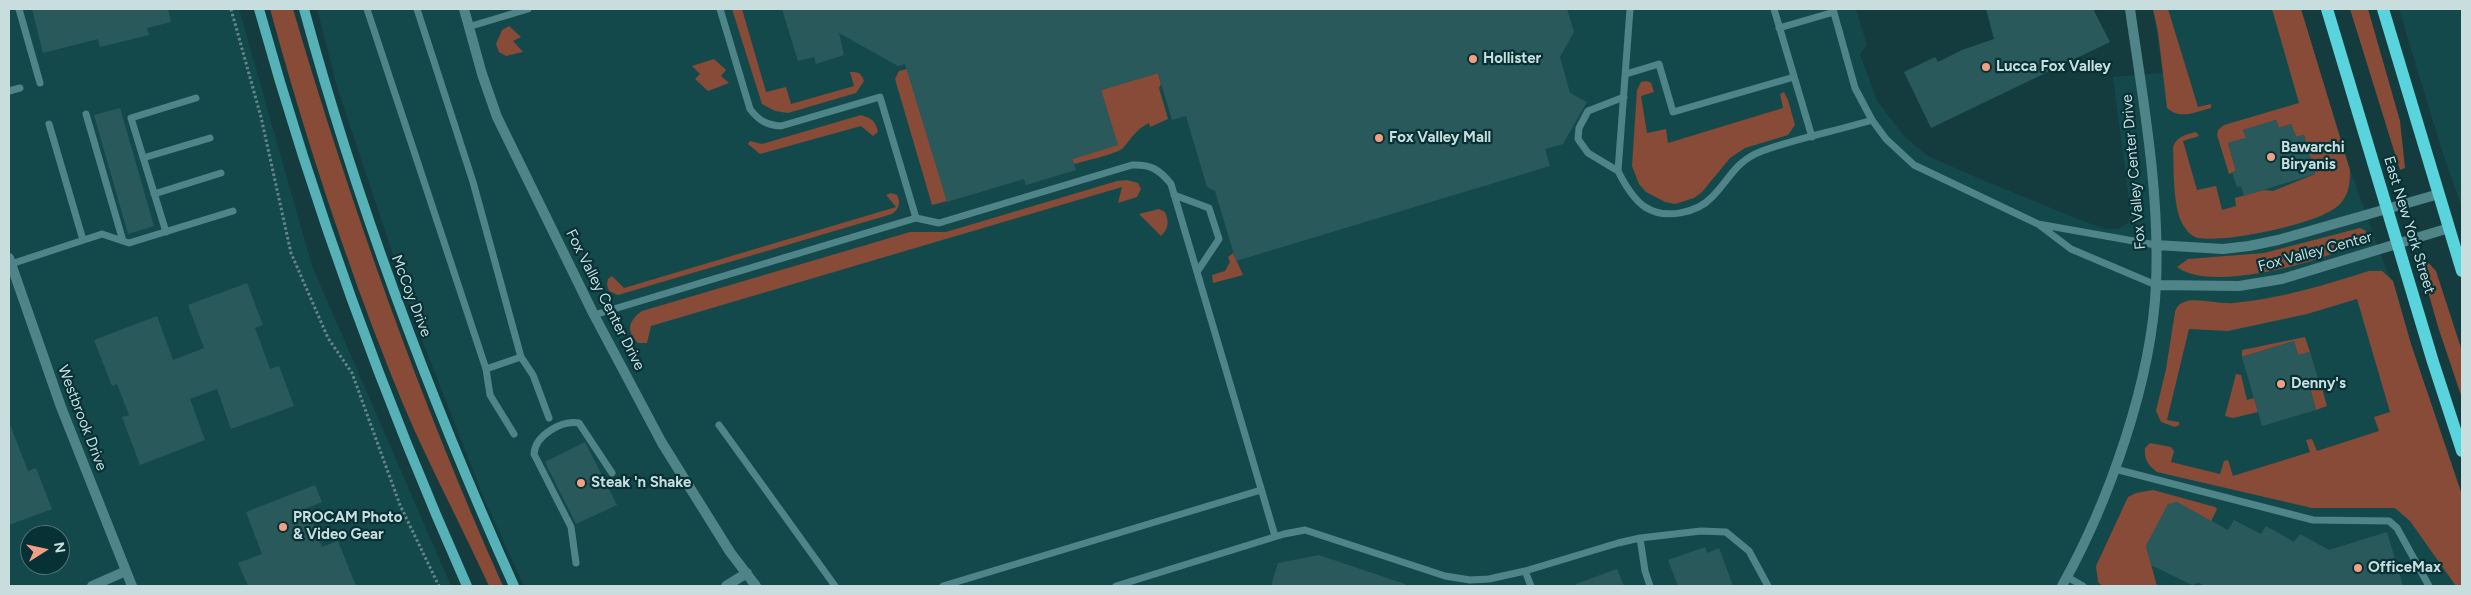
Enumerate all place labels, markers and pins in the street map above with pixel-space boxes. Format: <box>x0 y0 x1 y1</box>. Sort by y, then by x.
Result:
place label: Hollister <box>1483 50 1541 68</box>
marker: Hollister <box>1467 53 1479 65</box>
place label: Lucca Fox Valley <box>1996 58 2111 76</box>
marker: Lucca Fox Valley <box>1980 61 1992 73</box>
place label: Fox Valley Mall <box>1389 129 1491 147</box>
marker: Fox Valley Mall <box>1373 132 1385 144</box>
place label: Bawarchi Biryanis <box>2281 139 2345 174</box>
marker: Bawarchi Biryanis <box>2265 151 2277 163</box>
place label: Denny's <box>2291 375 2346 393</box>
marker: Denny's <box>2275 378 2287 390</box>
place label: Steak 'n Shake <box>591 474 691 492</box>
marker: Steak 'n Shake <box>575 477 587 489</box>
place label: PROCAM Photo & Video Gear <box>293 509 402 544</box>
marker: PROCAM Photo & Video Gear <box>277 521 289 533</box>
place label: OfficeMax <box>2368 559 2441 577</box>
marker: OfficeMax <box>2352 562 2364 574</box>

